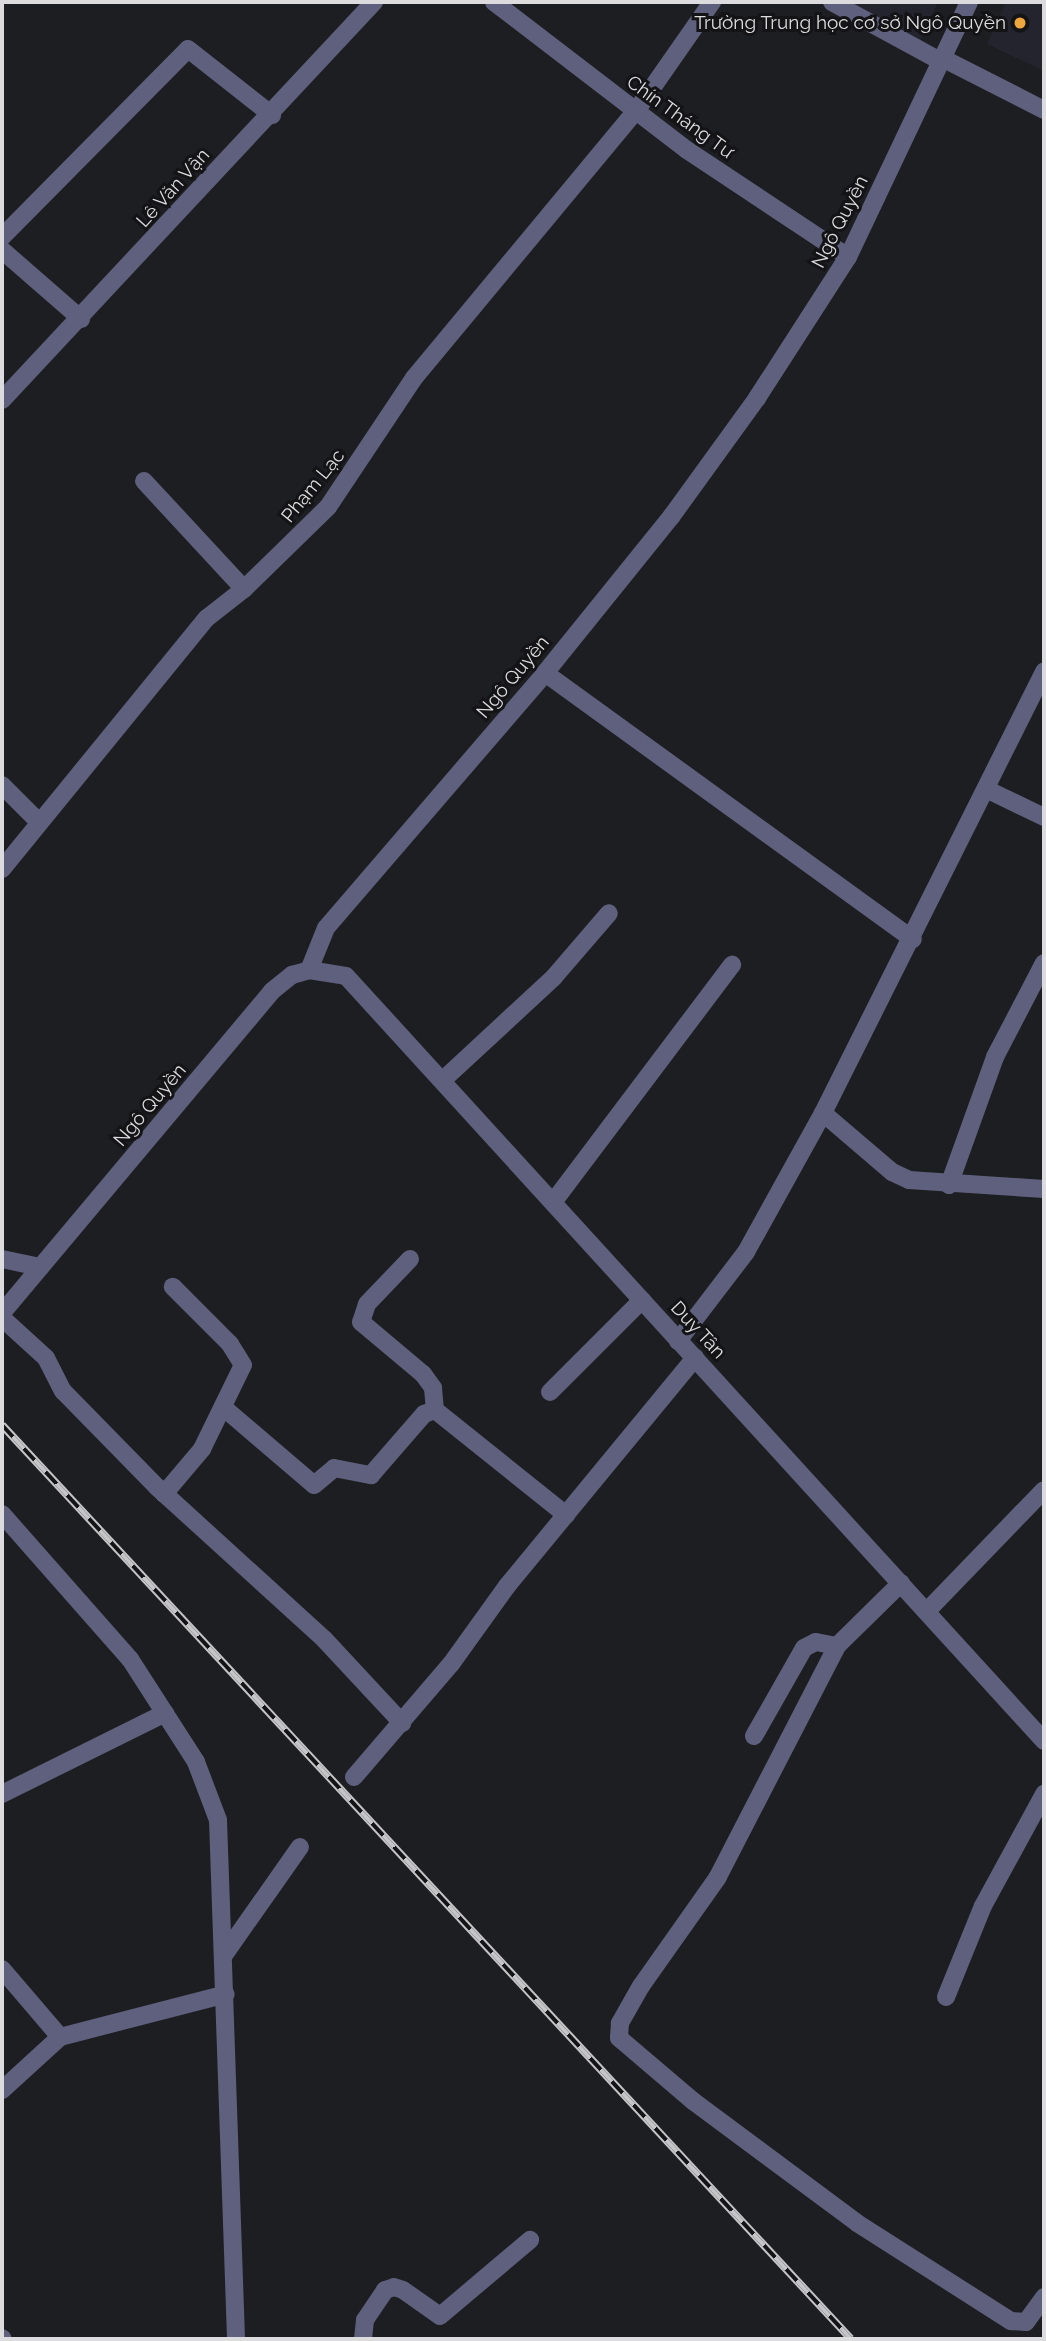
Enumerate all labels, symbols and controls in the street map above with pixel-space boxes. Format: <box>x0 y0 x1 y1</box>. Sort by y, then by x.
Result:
place label: Trường Trung học cơ sở Ngô Quyền <box>694 12 1006 34</box>
marker: Trường Trung học cơ sở Ngô Quyền <box>1012 15 1028 31</box>
street label: Chín Tháng Tư <box>622 70 738 164</box>
street label: Lê Văn Vận <box>131 143 215 233</box>
street label: Ngô Quyền <box>807 172 873 272</box>
street label: Phạm Lạc <box>277 445 349 527</box>
street label: Ngô Quyền <box>472 631 554 723</box>
street label: Ngô Quyền <box>109 1059 191 1151</box>
street label: Duy Tân <box>665 1296 731 1364</box>

